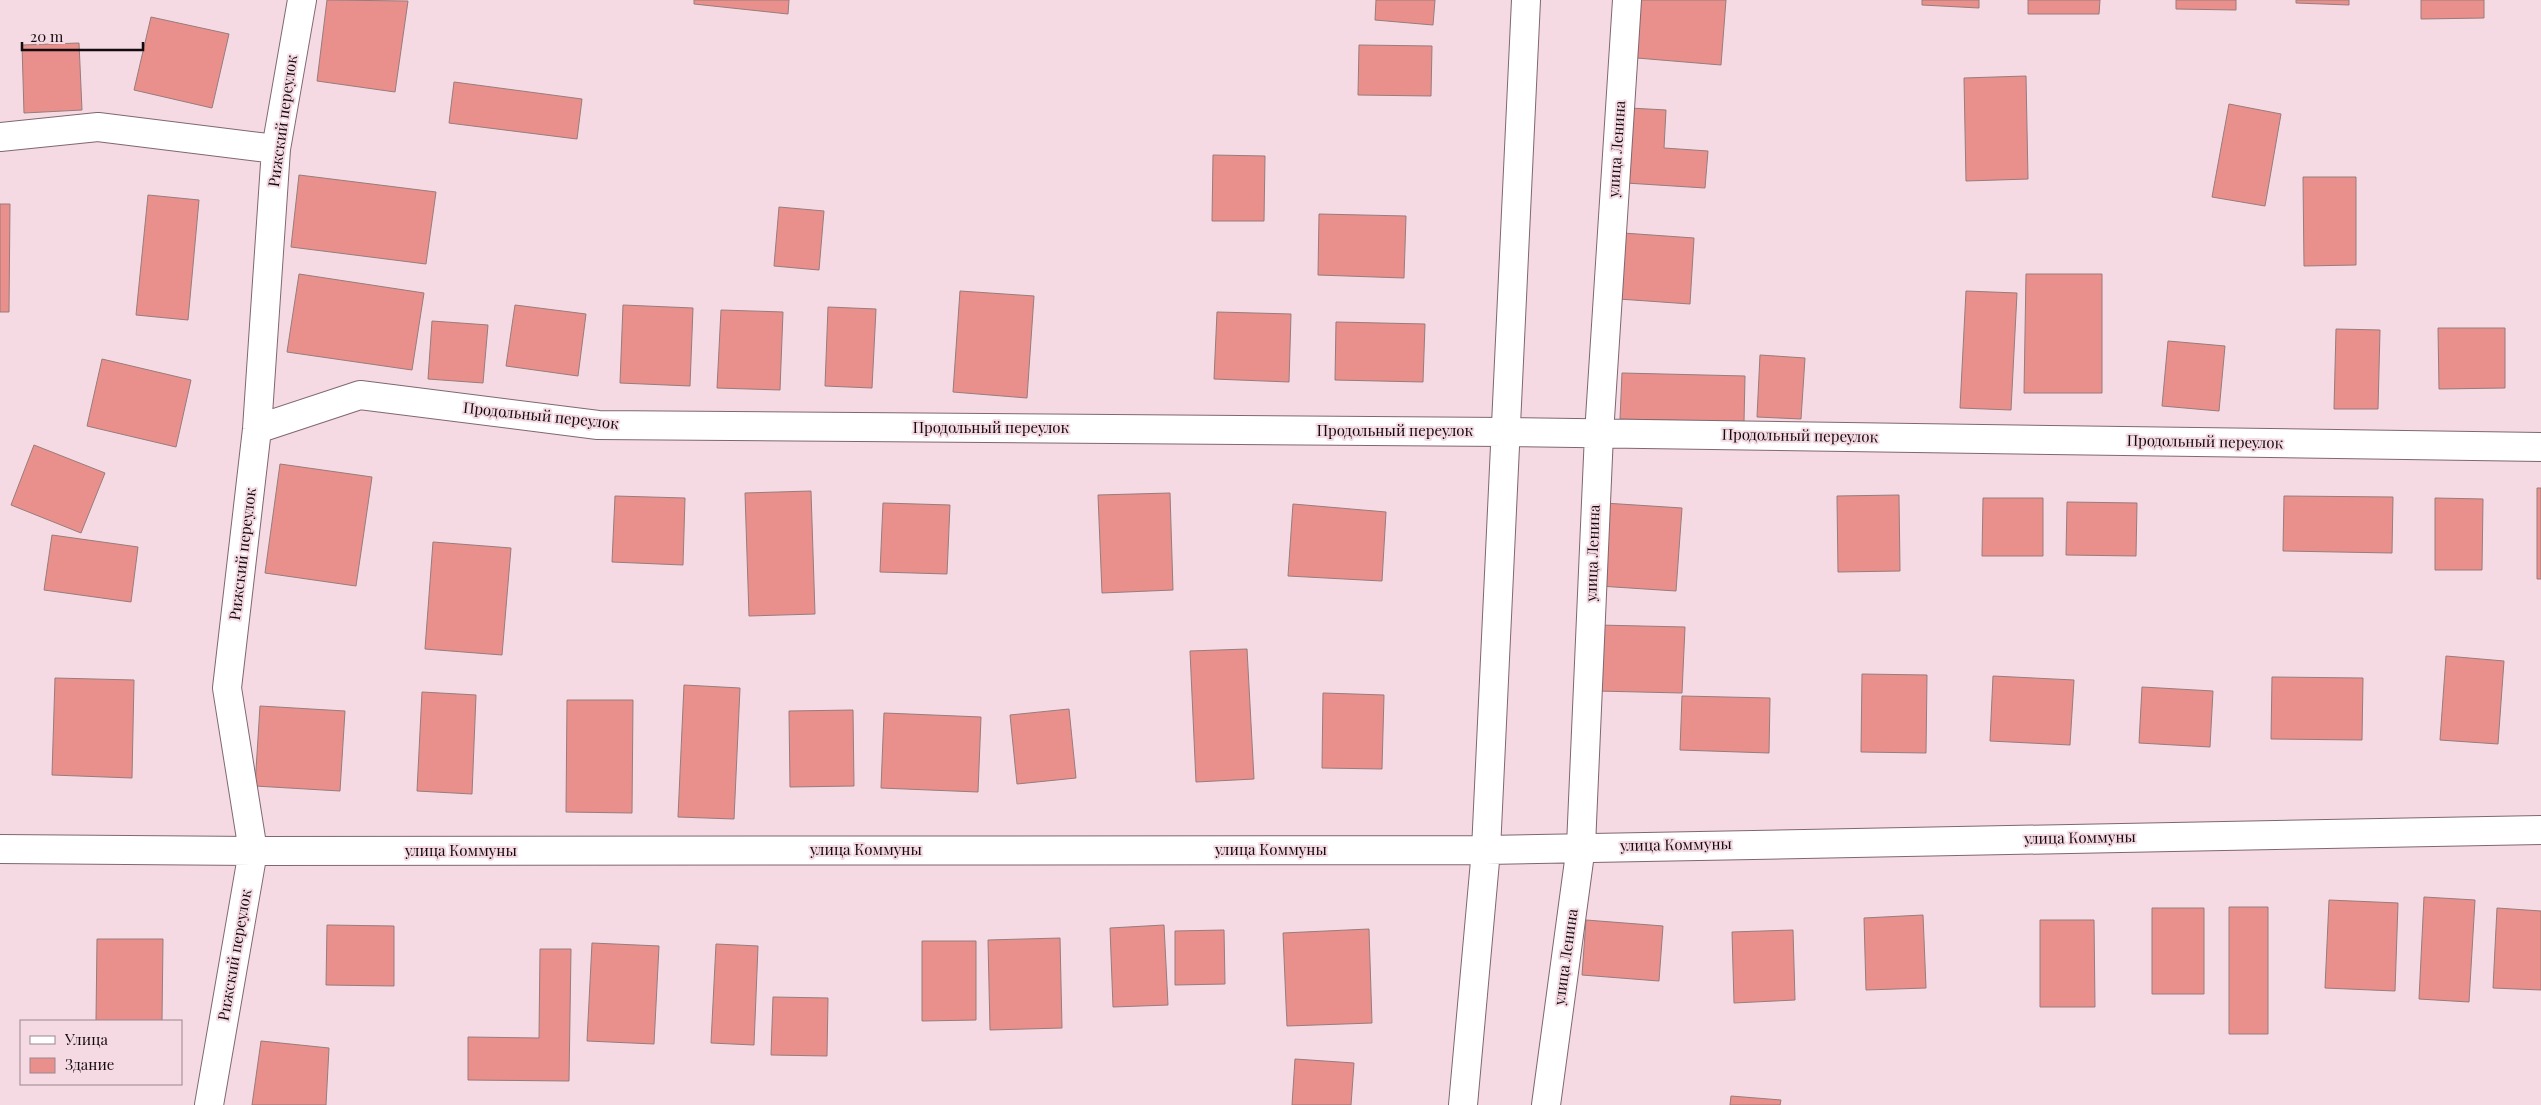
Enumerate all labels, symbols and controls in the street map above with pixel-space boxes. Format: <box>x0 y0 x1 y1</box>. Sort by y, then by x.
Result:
scale bar <box>22 20 144 52</box>
text: 20 m <box>30 26 64 46</box>
street label: Рижский переулок <box>263 53 301 188</box>
street label: улица Ленина <box>1603 99 1629 199</box>
street label: Продольный переулок <box>462 397 620 433</box>
street label: Продольный переулок <box>913 417 1070 437</box>
street label: Продольный переулок <box>1317 420 1474 440</box>
street label: Продольный переулок <box>1722 424 1879 446</box>
street label: Продольный переулок <box>2127 430 2284 452</box>
street label: Рижский переулок <box>224 486 260 621</box>
street label: улица Ленина <box>1580 504 1604 603</box>
street label: улица Коммуны <box>2023 826 2136 848</box>
street label: улица Коммуны <box>1619 833 1732 855</box>
street label: улица Коммуны <box>809 839 922 859</box>
street label: улица Коммуны <box>1214 839 1327 859</box>
street label: улица Коммуны <box>404 840 517 860</box>
street label: Рижский переулок <box>213 887 255 1022</box>
street label: улица Ленина <box>1548 907 1582 1007</box>
legend <box>20 1020 182 1085</box>
text: Улица <box>64 1029 108 1049</box>
text: Здание <box>65 1054 114 1074</box>

